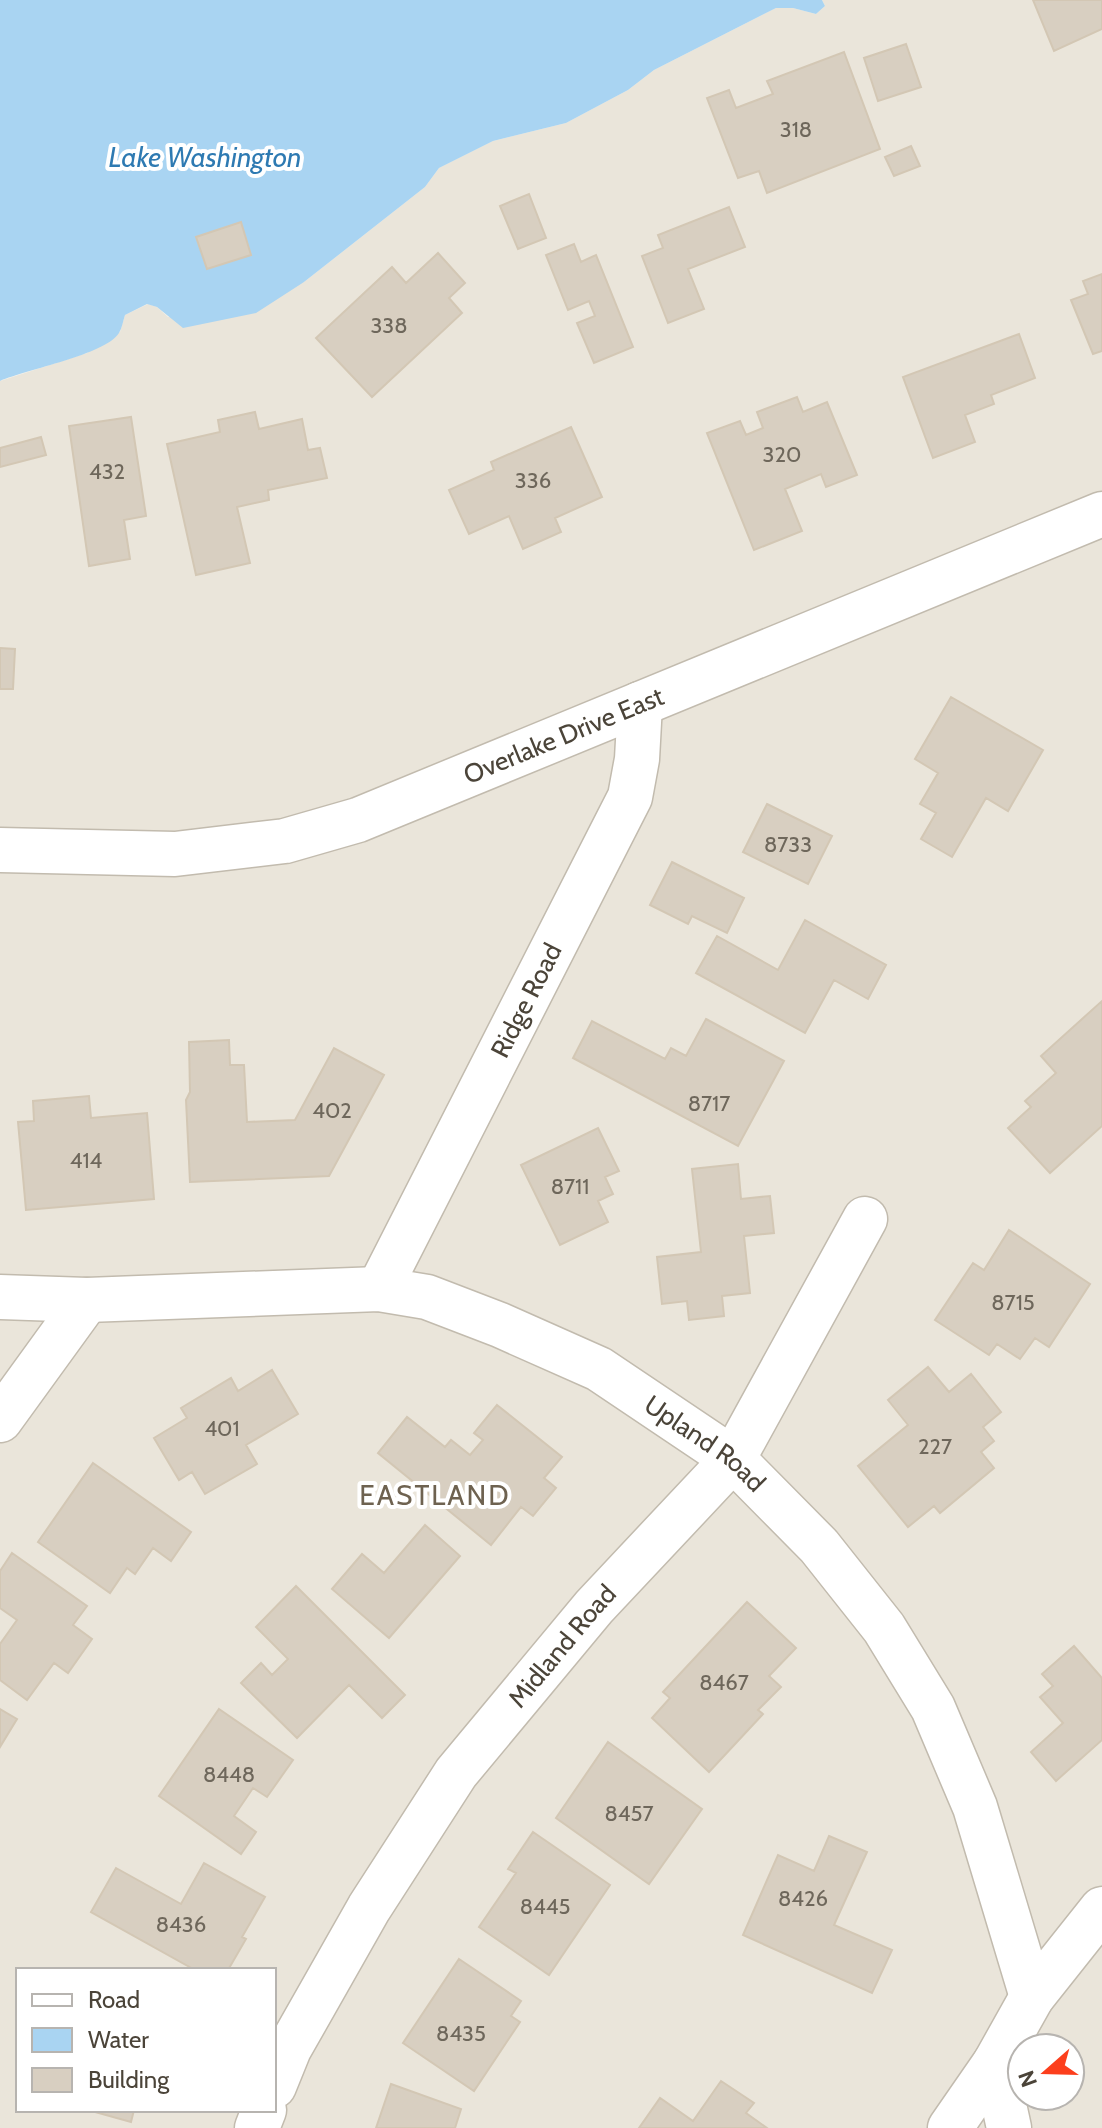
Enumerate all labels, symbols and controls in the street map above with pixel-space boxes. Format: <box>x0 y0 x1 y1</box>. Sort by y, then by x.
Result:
house number: 318 <box>780 116 812 143</box>
water label: Lake Washington <box>109 140 301 174</box>
house number: 338 <box>370 312 408 339</box>
house number: 320 <box>763 441 801 468</box>
house number: 432 <box>89 458 125 485</box>
house number: 336 <box>515 467 551 494</box>
street label: Overlake Drive East <box>459 680 669 791</box>
house number: 8733 <box>764 831 812 858</box>
street label: Ridge Road <box>484 938 569 1063</box>
house number: 8717 <box>688 1090 730 1117</box>
house number: 402 <box>312 1097 352 1124</box>
house number: 414 <box>70 1147 103 1174</box>
house number: 8711 <box>551 1173 589 1200</box>
house number: 8715 <box>991 1289 1035 1316</box>
street label: Upland Road <box>638 1388 772 1498</box>
house number: 401 <box>204 1415 240 1442</box>
house number: 227 <box>918 1433 952 1460</box>
district label: EASTLAND <box>359 1478 511 1512</box>
street label: Midland Road <box>501 1578 623 1714</box>
house number: 8467 <box>699 1669 749 1696</box>
house number: 8448 <box>203 1761 255 1788</box>
house number: 8457 <box>604 1800 654 1827</box>
house number: 8426 <box>778 1885 828 1912</box>
house number: 8445 <box>520 1893 570 1920</box>
house number: 8436 <box>156 1911 206 1938</box>
legend <box>16 1968 276 2112</box>
text: Road <box>88 1985 140 2014</box>
house number: 8435 <box>436 2020 486 2047</box>
text: Water <box>88 2025 149 2054</box>
north arrow <box>1006 2032 1086 2112</box>
text: Building <box>88 2065 170 2094</box>
text: N <box>1012 2067 1043 2091</box>

